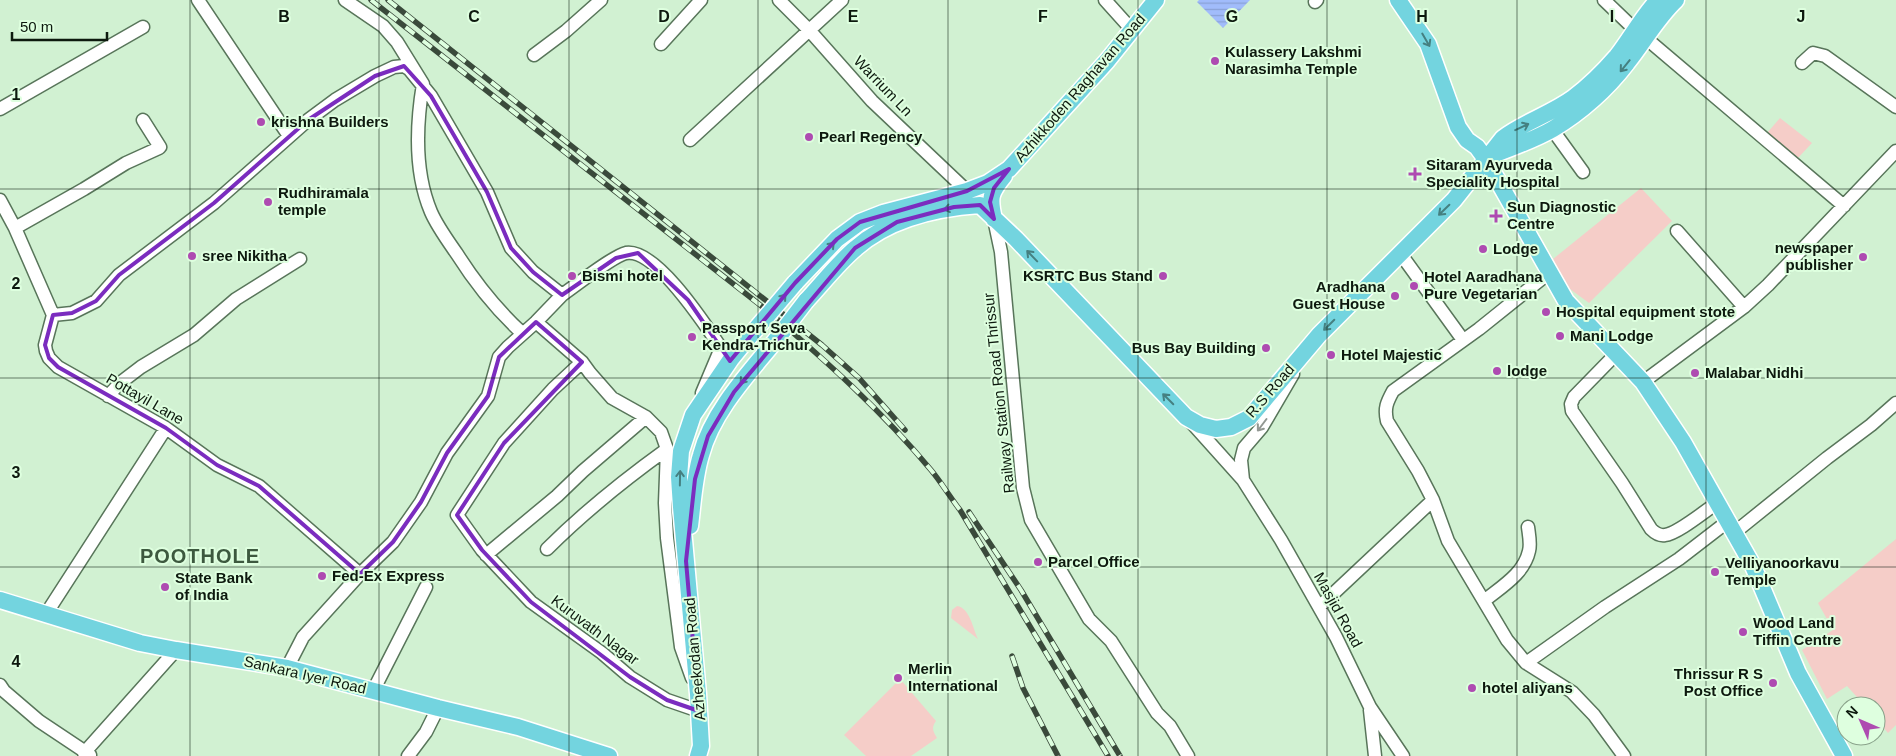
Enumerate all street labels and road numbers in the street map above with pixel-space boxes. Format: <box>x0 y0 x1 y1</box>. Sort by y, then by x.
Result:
street label: Azhikkoden Raghavan Road <box>1011 10 1148 165</box>
street label: Warrium Ln <box>851 52 916 119</box>
street label: Railway Station Road Thrissur <box>980 292 1017 494</box>
street label: R.S Road <box>1242 361 1297 421</box>
street label: Pottayil Lane <box>103 370 187 428</box>
street label: Masjid Road <box>1311 569 1366 650</box>
street label: Kuruvath Nagar <box>548 591 642 668</box>
street label: Azheekodan Road <box>681 597 708 721</box>
street label: Sankara Iyer Road <box>242 652 368 697</box>

